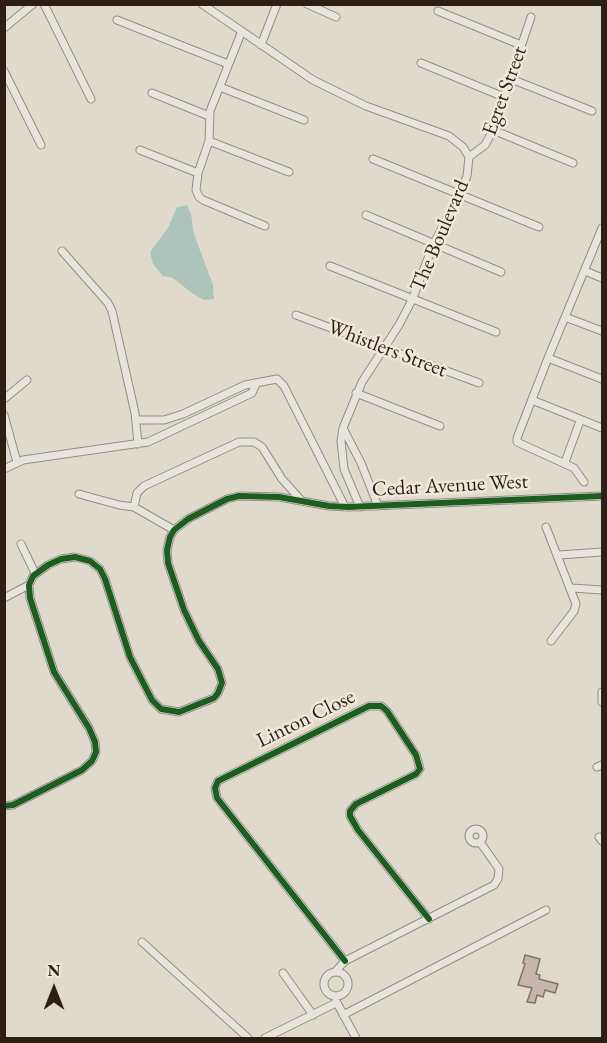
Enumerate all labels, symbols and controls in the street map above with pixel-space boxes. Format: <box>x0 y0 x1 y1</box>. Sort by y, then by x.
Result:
street label: Egret Street <box>477 43 533 139</box>
street label: The Boulevard <box>405 176 475 296</box>
street label: Whistlers Street <box>324 315 450 383</box>
street label: Cedar Avenue West <box>371 469 529 503</box>
street label: Linton Close <box>253 684 359 754</box>
north arrow <box>24 959 84 1019</box>
text: N <box>48 960 60 981</box>

